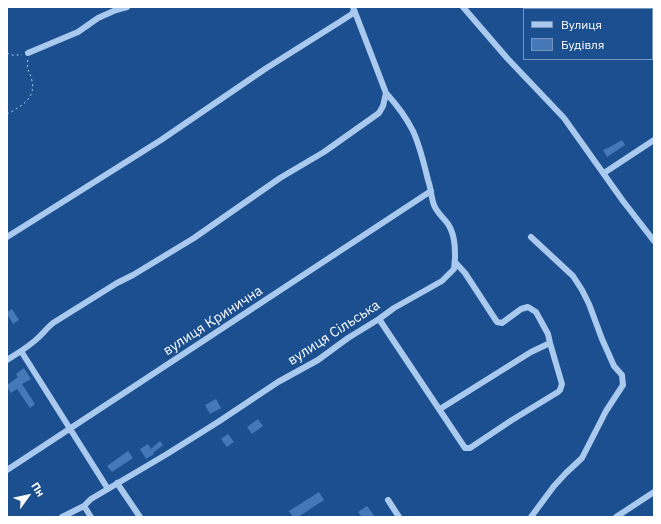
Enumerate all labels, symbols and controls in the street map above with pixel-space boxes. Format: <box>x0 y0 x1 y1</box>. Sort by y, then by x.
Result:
legend <box>523 8 653 60</box>
text: Вулиця <box>561 17 602 32</box>
text: Будівля <box>561 37 604 52</box>
street label: вулиця Кринична <box>160 283 266 359</box>
street label: вулиця Сільська <box>285 297 383 369</box>
north arrow <box>8 476 48 516</box>
text: Пн <box>28 480 48 499</box>

